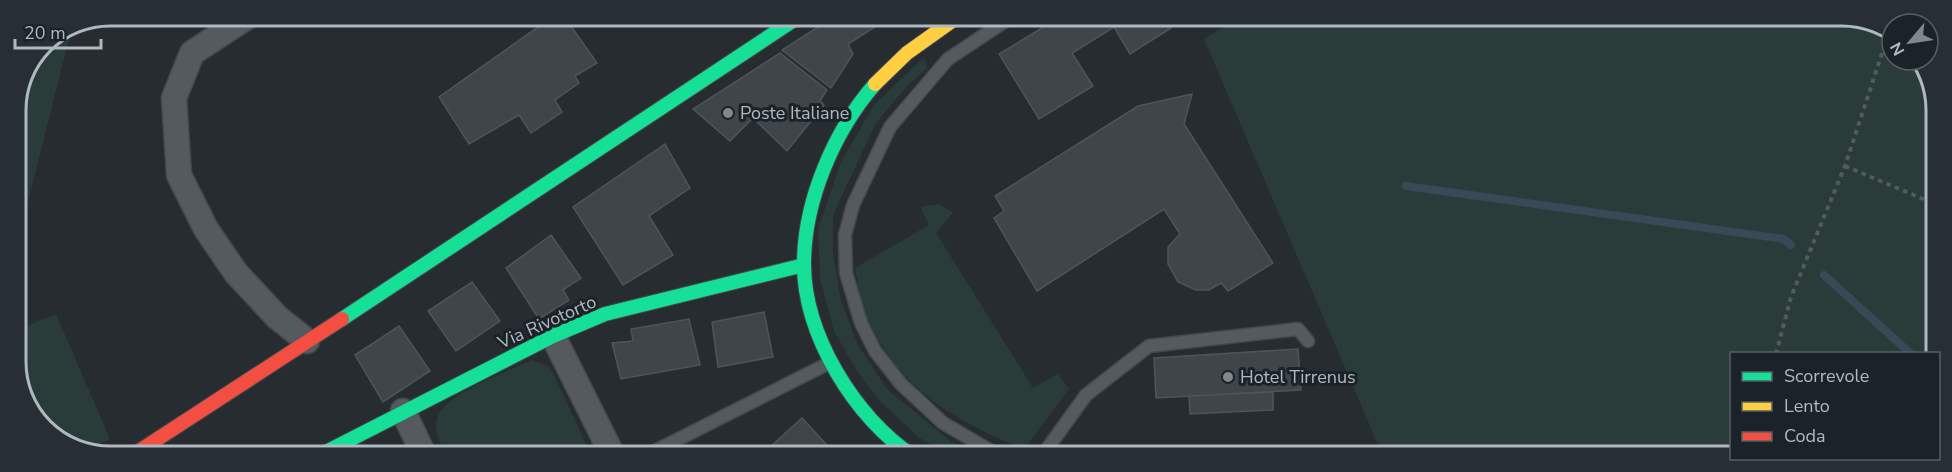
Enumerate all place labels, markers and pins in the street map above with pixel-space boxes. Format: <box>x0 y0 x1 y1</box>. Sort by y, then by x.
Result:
place label: Poste Italiane <box>740 101 849 125</box>
marker: Poste Italiane <box>721 106 735 120</box>
place label: Hotel Tirrenus <box>1240 365 1356 389</box>
marker: Hotel Tirrenus <box>1221 370 1235 384</box>

